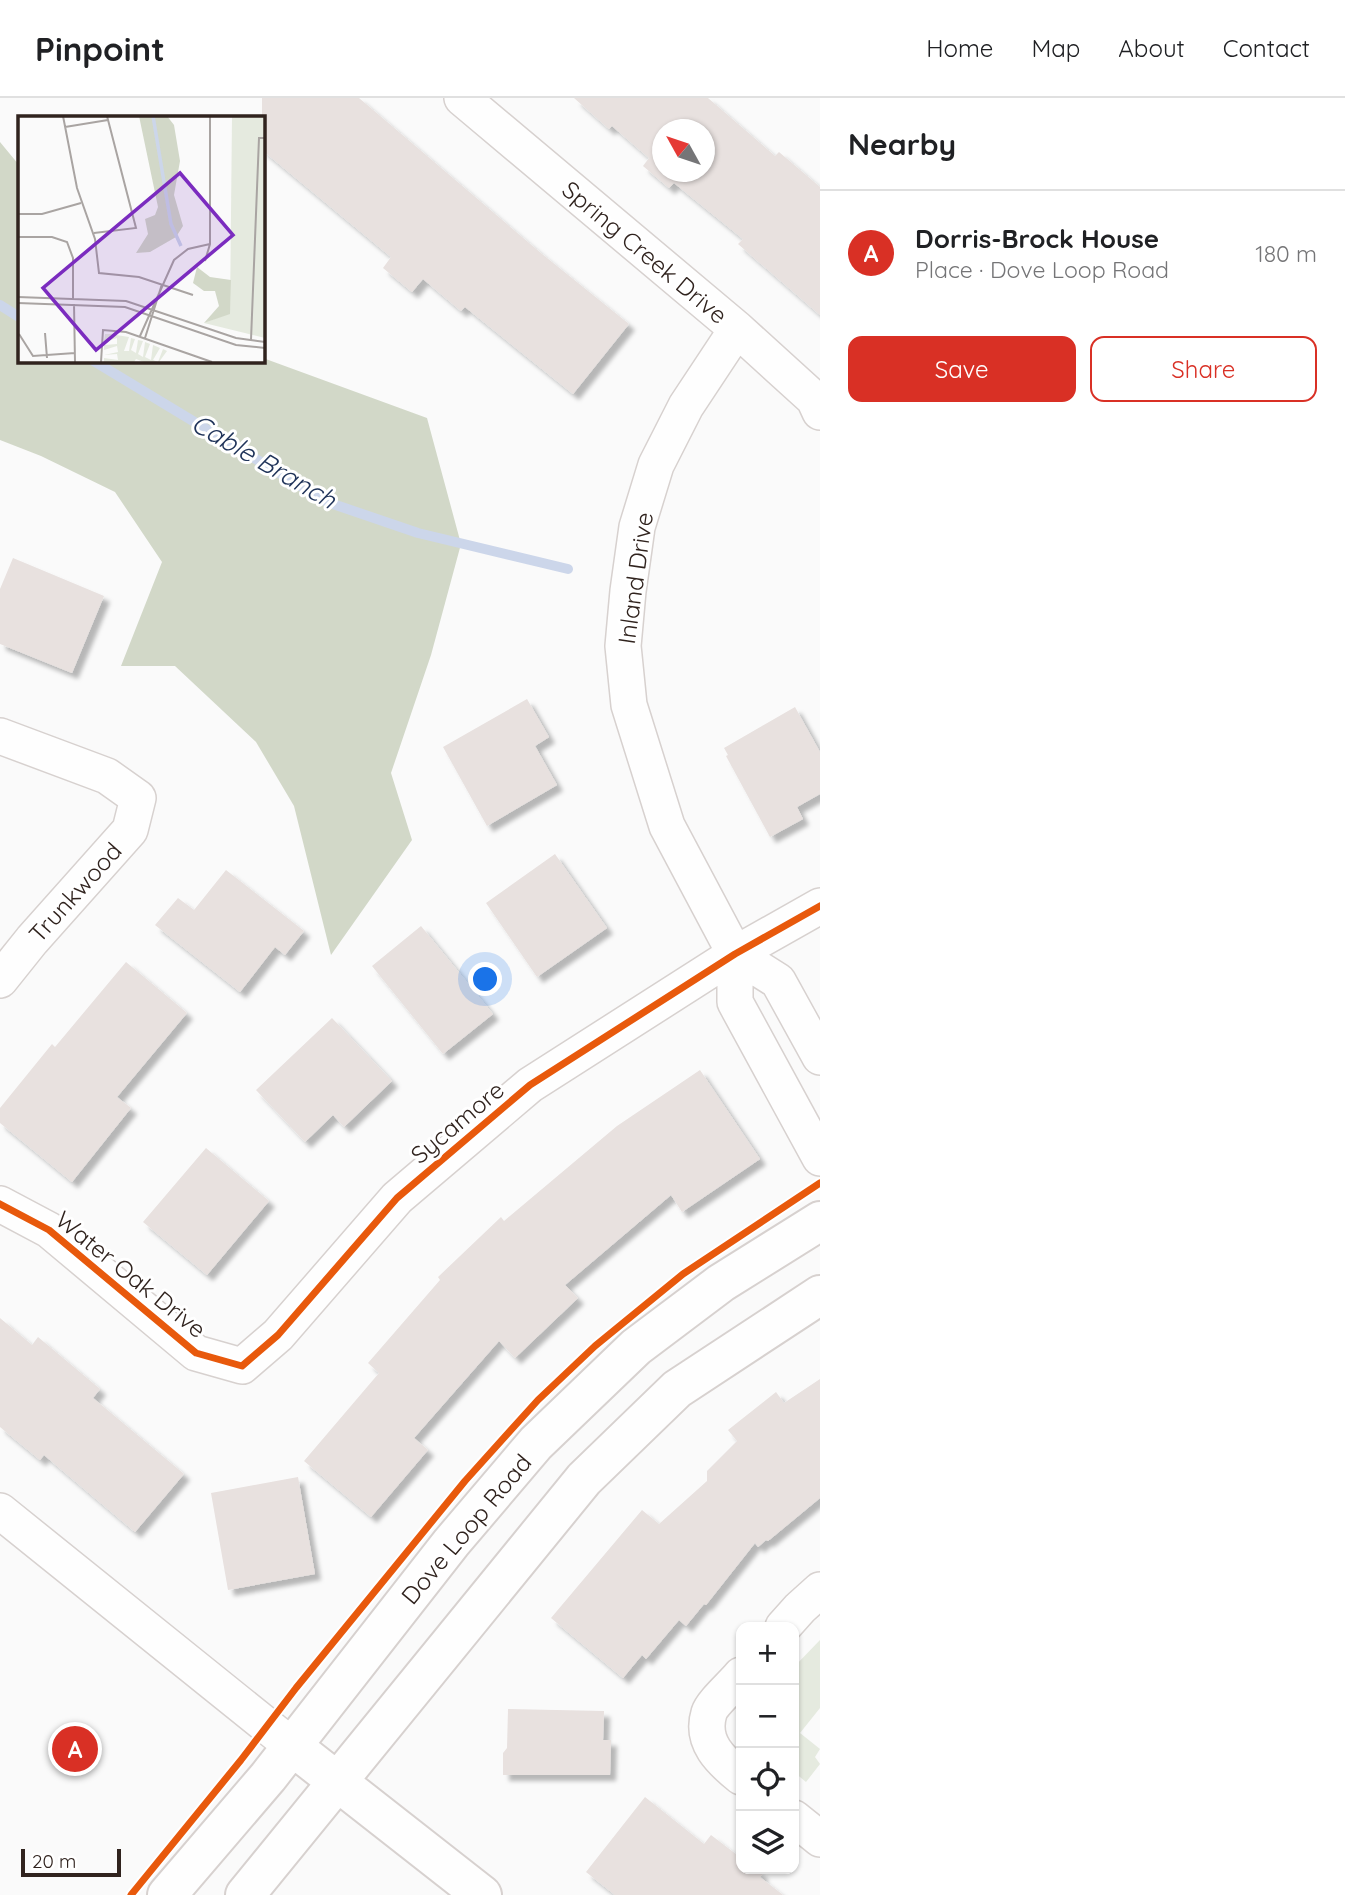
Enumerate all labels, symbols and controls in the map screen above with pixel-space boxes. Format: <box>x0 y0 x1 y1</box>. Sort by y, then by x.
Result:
text: Pinpoint <box>35 28 165 69</box>
text: Home <box>926 33 993 63</box>
text: Map <box>1031 33 1080 63</box>
text: About <box>1118 33 1185 63</box>
text: Contact <box>1223 33 1310 63</box>
inset map <box>18 116 264 362</box>
north arrow <box>652 119 715 182</box>
text: Nearby <box>848 125 956 163</box>
street label: Spring Creek Drive <box>556 174 734 330</box>
text: Dorris-Brock House <box>915 222 1159 255</box>
text: A <box>864 239 878 268</box>
text: 180 m <box>1255 239 1317 268</box>
text: Place · Dove Loop Road <box>915 255 1169 284</box>
button: Save <box>848 336 1076 402</box>
button: Share <box>1090 336 1317 402</box>
water label: Cable Branch <box>186 406 343 516</box>
street label: Inland Drive <box>611 510 659 646</box>
street label: Trunkwood <box>22 836 128 948</box>
your location <box>468 962 502 996</box>
street label: Sycamore <box>404 1074 510 1170</box>
street label: Water Oak Drive <box>50 1204 212 1344</box>
street label: Dove Loop Road <box>394 1448 538 1610</box>
map controls <box>736 1622 799 1874</box>
button: + <box>736 1622 799 1685</box>
button: − <box>736 1685 799 1748</box>
pin: A <box>52 1723 98 1775</box>
button: locate <box>736 1748 799 1811</box>
button: layers <box>736 1811 799 1874</box>
scale bar <box>21 1846 121 1878</box>
text: 20 m <box>32 1849 76 1873</box>

